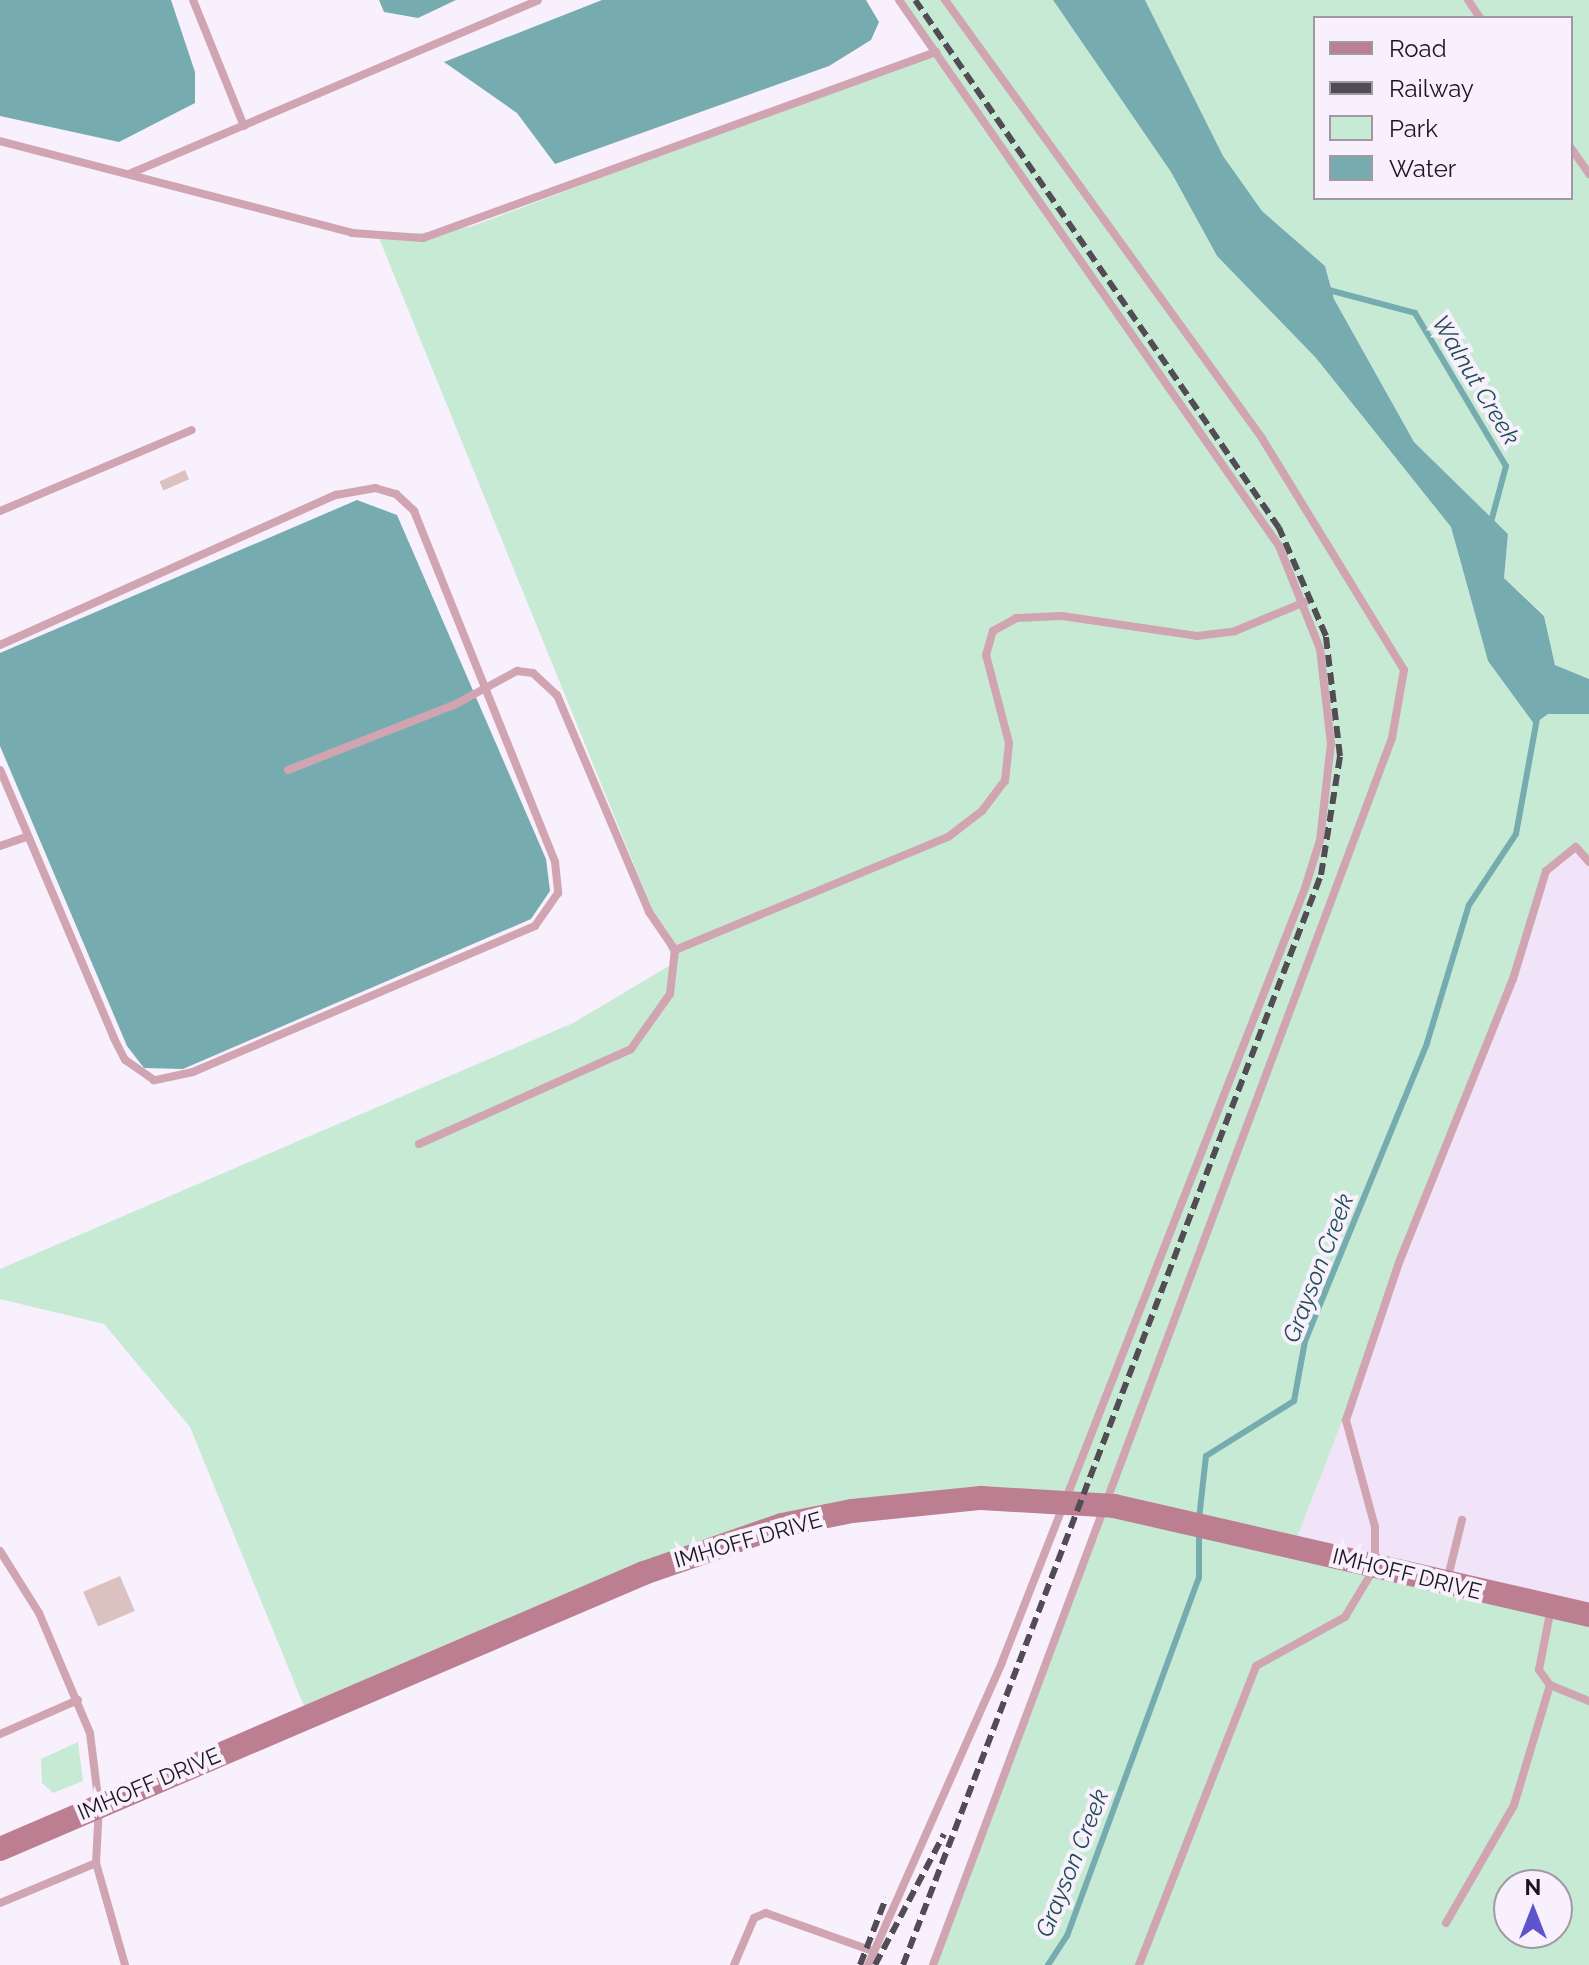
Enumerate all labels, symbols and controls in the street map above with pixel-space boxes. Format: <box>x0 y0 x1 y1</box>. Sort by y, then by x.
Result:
legend <box>1313 16 1573 200</box>
text: Road <box>1389 34 1447 63</box>
text: Railway <box>1389 74 1474 103</box>
text: Park <box>1389 114 1438 143</box>
text: Water <box>1389 154 1456 183</box>
water label: Walnut Creek <box>1426 310 1526 450</box>
water label: Grayson Creek <box>1276 1190 1360 1346</box>
street label: IMHOFF DRIVE <box>671 1506 825 1574</box>
street label: IMHOFF DRIVE <box>1330 1543 1484 1605</box>
street label: IMHOFF DRIVE <box>73 1742 225 1826</box>
water label: Grayson Creek <box>1029 1785 1115 1941</box>
north arrow <box>1493 1869 1573 1949</box>
text: N <box>1525 1874 1541 1900</box>

